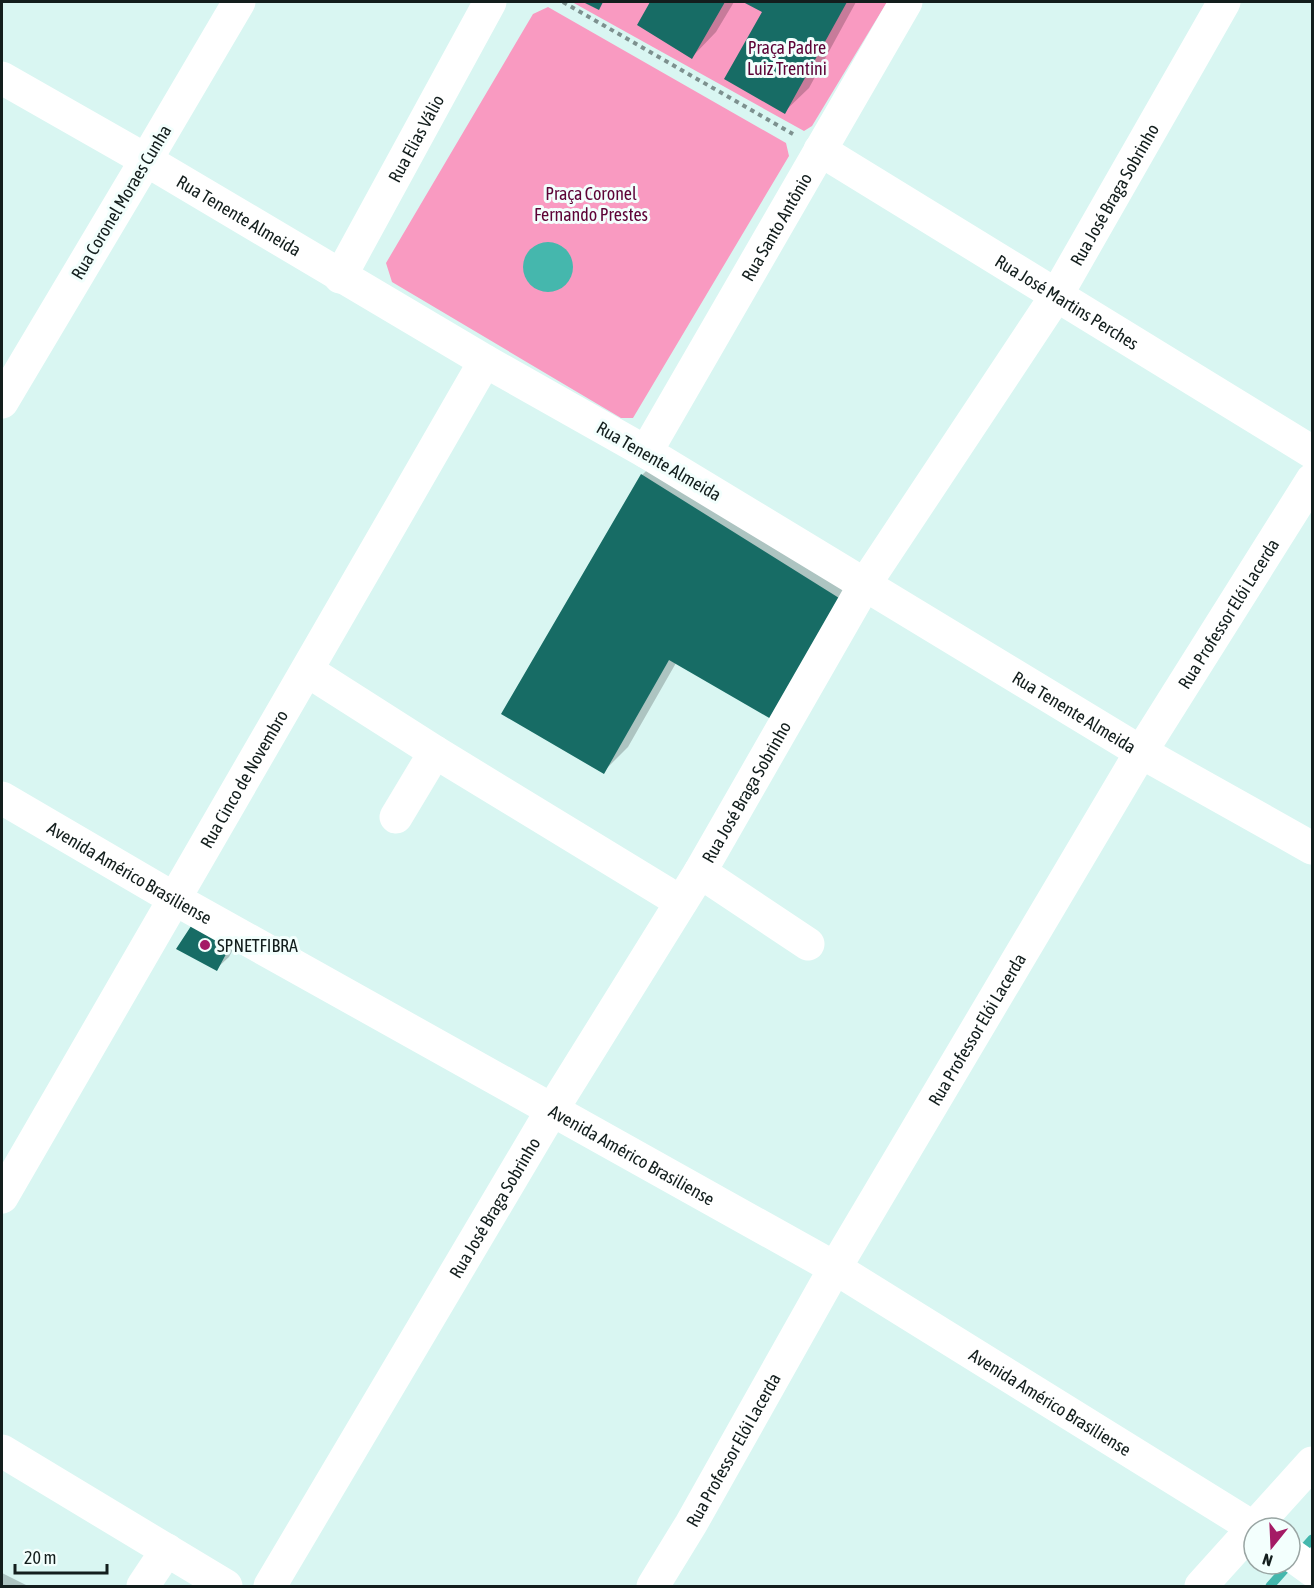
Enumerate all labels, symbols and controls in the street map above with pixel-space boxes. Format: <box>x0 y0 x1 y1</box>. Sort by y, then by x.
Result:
park label: Praça Padre Luiz Trentini <box>747 37 827 79</box>
street label: Rua Elias Válio <box>383 91 448 186</box>
street label: Rua José Braga Sobrinho <box>1065 120 1163 269</box>
street label: Rua Coronel Moraes Cunha <box>67 121 175 283</box>
street label: Rua Santo Antônio <box>737 169 816 285</box>
street label: Rua Tenente Almeida <box>173 170 305 260</box>
park label: Praça Coronel Fernando Prestes <box>534 183 648 225</box>
street label: Rua José Martins Perches <box>992 250 1143 354</box>
street label: Rua Tenente Almeida <box>593 417 725 505</box>
street label: Rua Professor Elói Lacerda <box>1173 535 1283 692</box>
street label: Rua Tenente Almeida <box>1009 666 1140 757</box>
street label: Rua Cinco de Novembro <box>195 706 292 851</box>
street label: Rua José Braga Sobrinho <box>697 717 795 866</box>
street label: Avenida Américo Brasiliense <box>44 817 216 928</box>
place label: SPNETFIBRA <box>217 935 298 956</box>
marker: SPNETFIBRA <box>198 938 212 952</box>
street label: Rua Professor Elói Lacerda <box>923 949 1030 1109</box>
street label: Avenida Américo Brasiliense <box>546 1100 719 1209</box>
street label: Rua José Braga Sobrinho <box>444 1133 544 1282</box>
street label: Avenida Américo Brasiliense <box>966 1344 1135 1460</box>
street label: Rua Professor Elói Lacerda <box>681 1369 784 1530</box>
north arrow <box>1242 1516 1302 1576</box>
scale bar <box>15 1537 106 1575</box>
text: 20 m <box>24 1547 56 1568</box>
text: N <box>1260 1550 1275 1570</box>

